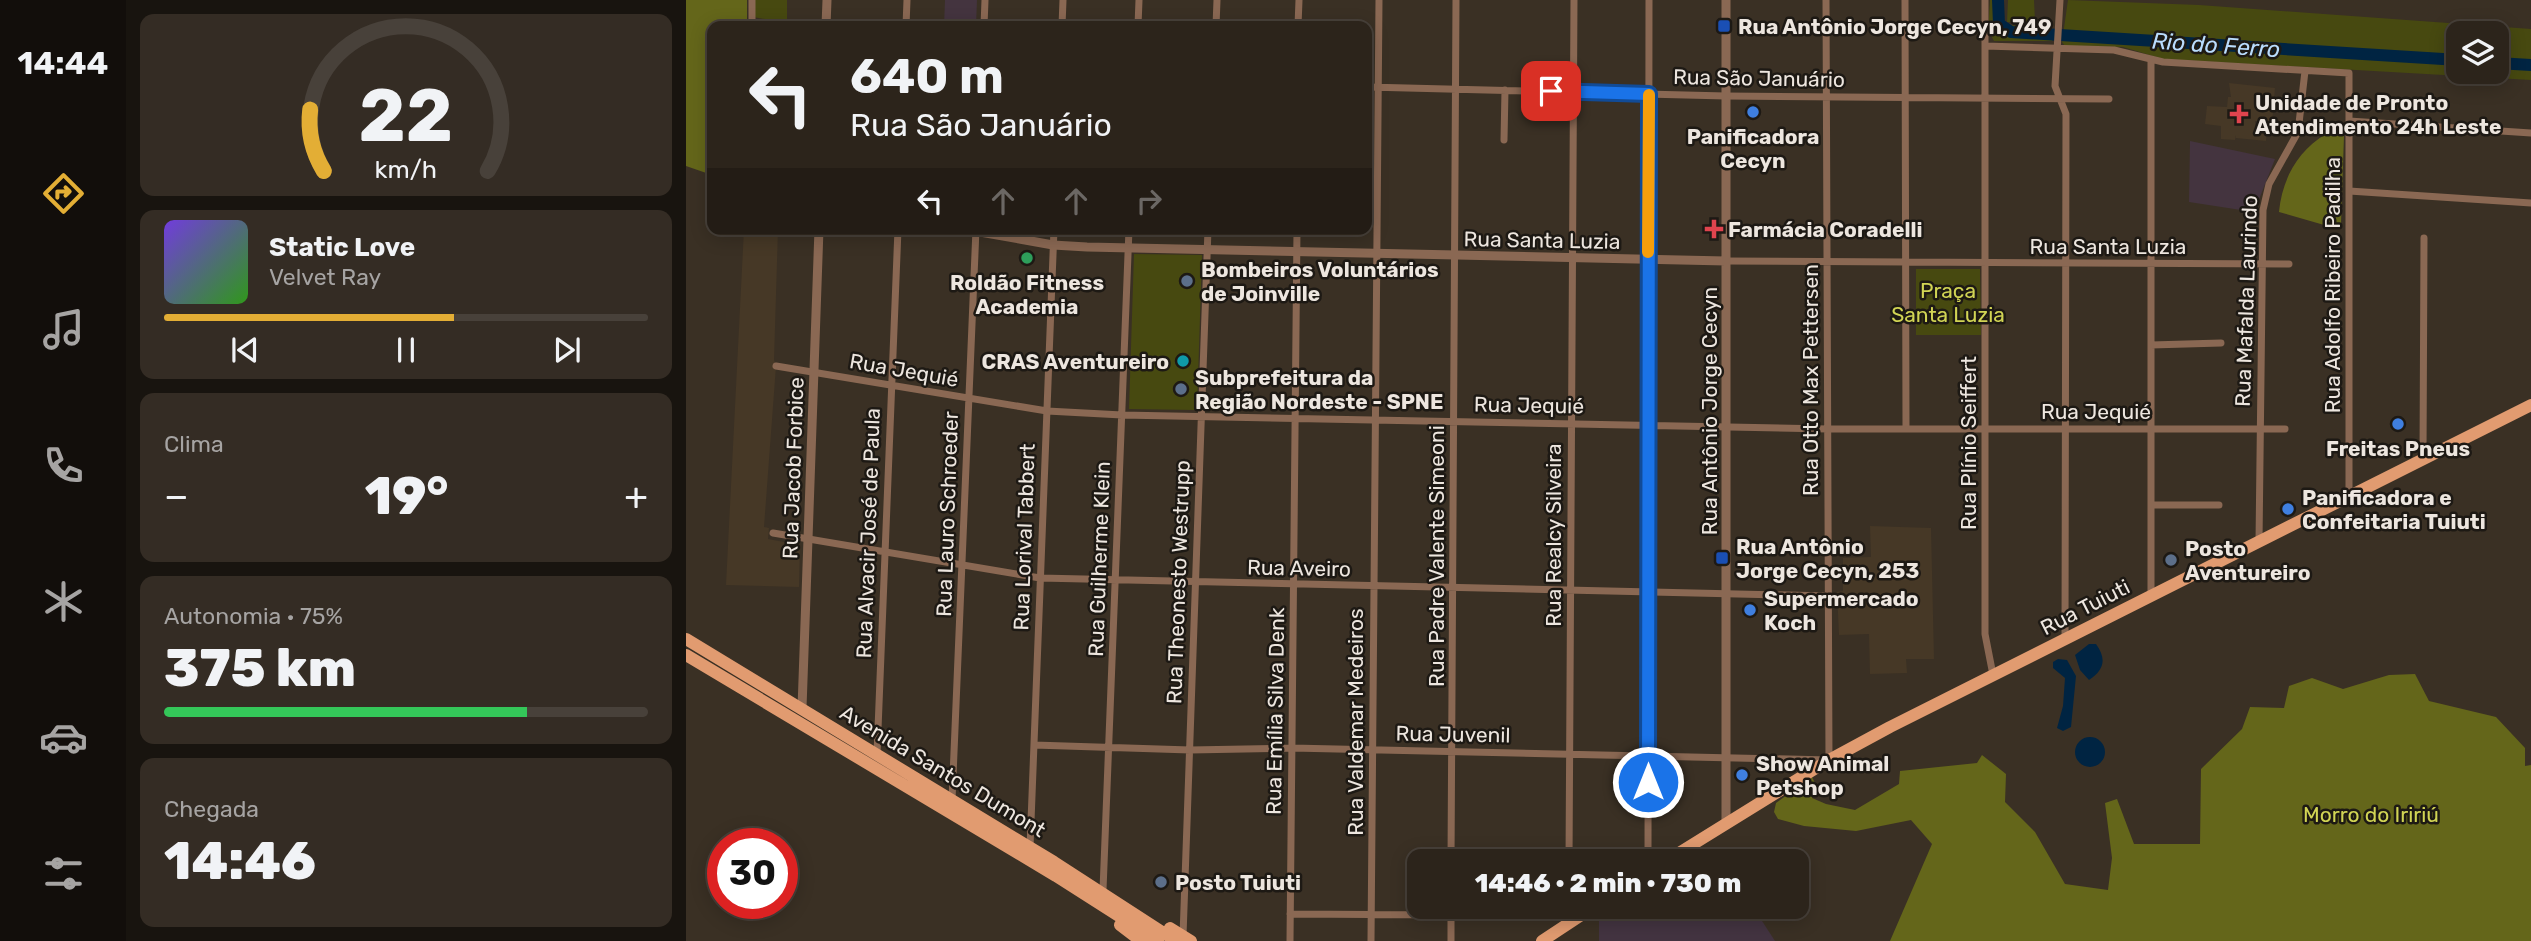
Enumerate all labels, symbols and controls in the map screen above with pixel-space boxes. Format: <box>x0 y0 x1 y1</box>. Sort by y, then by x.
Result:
place label: Rua Antônio Jorge Cecyn, 749 <box>1738 14 2051 39</box>
marker: Rua Antônio Jorge Cecyn, 749 <box>1716 18 1732 34</box>
map controls <box>2446 21 2509 84</box>
button: layers <box>2446 21 2509 84</box>
water label: Rio do Ferro <box>2151 27 2281 63</box>
text: 14:44 <box>18 44 108 82</box>
text: 640 m <box>850 47 1004 105</box>
icon: left <box>735 49 826 140</box>
pin <box>1521 61 1581 121</box>
street label: Rua São Januário <box>1673 64 1845 92</box>
icon: arrive <box>1532 72 1570 110</box>
text: 22 <box>359 73 453 159</box>
place label: Unidade de Pronto Atendimento 24h Leste <box>2255 90 2501 139</box>
marker: Panificadora Cecyn <box>1745 104 1761 120</box>
marker: Unidade de Pronto Atendimento 24h Leste <box>2229 104 2249 124</box>
text: Rua São Januário <box>850 106 1112 144</box>
place label: Panificadora Cecyn <box>1687 124 1819 173</box>
text: km/h <box>375 155 437 184</box>
street label: Rua Adolfo Ribeiro Padilha <box>2320 157 2345 413</box>
icon: directions <box>39 169 88 218</box>
icon: left <box>911 182 949 220</box>
icon: ahead <box>984 182 1022 220</box>
icon: ahead <box>1057 182 1095 220</box>
icon: right <box>1130 182 1168 220</box>
street label: Rua Mafalda Laurindo <box>2230 195 2262 407</box>
place label: Farmácia Coradelli <box>1728 217 1922 242</box>
marker: Farmácia Coradelli <box>1706 221 1722 237</box>
street label: Rua Santa Luzia <box>1463 226 1621 254</box>
text: Static Love <box>269 232 415 263</box>
street label: Rua Santa Luzia <box>2030 234 2186 259</box>
marker: Roldão Fitness Academia <box>1019 250 1035 266</box>
place label: Bombeiros Voluntários de Joinville <box>1201 257 1439 306</box>
text: Velvet Ray <box>269 263 381 291</box>
street label: Rua Otto Max Pettersen <box>1798 264 1823 496</box>
place label: Roldão Fitness Academia <box>950 270 1104 319</box>
marker: Bombeiros Voluntários de Joinville <box>1179 273 1195 289</box>
park label: Praça Santa Luzia <box>1891 278 2005 327</box>
street label: Rua Antônio Jorge Cecyn <box>1697 287 1722 535</box>
icon: music <box>39 305 88 354</box>
icon: previous <box>226 331 264 369</box>
icon: pause <box>387 331 425 369</box>
icon: next <box>548 331 586 369</box>
street label: Rua Jequié <box>848 348 960 392</box>
place label: CRAS Aventureiro <box>981 349 1169 374</box>
marker: CRAS Aventureiro <box>1175 353 1191 369</box>
street label: Rua Plínio Seiffert <box>1956 356 1981 530</box>
place label: Subprefeitura da Região Nordeste - SPNE <box>1195 365 1443 414</box>
street label: Rua Jacob Forbice <box>777 377 809 559</box>
marker: Subprefeitura da Região Nordeste - SPNE <box>1173 381 1189 397</box>
street label: Rua Jequié <box>1474 392 1584 418</box>
street label: Rua Jequié <box>2041 399 2151 424</box>
street label: Rua Alvacir José de Paula <box>851 407 885 659</box>
street label: Rua Lauro Schroeder <box>931 411 963 617</box>
marker: Freitas Pneus <box>2390 416 2406 432</box>
street label: Rua Padre Valente Simeoni <box>1424 425 1449 687</box>
text: Clima <box>164 430 224 458</box>
place label: Freitas Pneus <box>2326 436 2470 461</box>
icon: phone <box>39 441 88 490</box>
street label: Rua Lorival Tabbert <box>1008 443 1040 631</box>
street label: Rua Realcy Silveira <box>1541 443 1566 627</box>
street label: Rua Theonesto Westrupp <box>1161 460 1195 704</box>
street label: Rua Guilherme Klein <box>1083 461 1115 657</box>
text: 19° <box>365 465 448 527</box>
text: − <box>164 473 189 519</box>
text: + <box>624 473 648 519</box>
place label: Panificadora e Confeitaria Tuiuti <box>2302 485 2486 534</box>
marker: Panificadora e Confeitaria Tuiuti <box>2280 501 2296 517</box>
place label: Rua Antônio Jorge Cecyn, 253 <box>1736 534 1919 583</box>
place label: Posto Aventureiro <box>2185 536 2311 585</box>
marker: Rua Antônio Jorge Cecyn, 253 <box>1714 550 1730 566</box>
marker: Posto Aventureiro <box>2163 552 2179 568</box>
street label: Rua Aveiro <box>1247 555 1351 581</box>
street label: Rua Tuiuti <box>2036 574 2134 640</box>
icon: climate <box>39 577 88 626</box>
place label: Supermercado Koch <box>1764 586 1919 635</box>
text: Autonomia · 75% <box>164 602 343 630</box>
marker: Supermercado Koch <box>1742 602 1758 618</box>
street label: Rua Emília Silva Denk <box>1261 607 1289 815</box>
street label: Rua Valdemar Medeiros <box>1343 608 1368 836</box>
text: 375 km <box>164 637 356 699</box>
street label: Avenida Santos Dumont <box>836 700 1050 842</box>
icon: car <box>39 713 88 762</box>
street label: Rua Juvenil <box>1395 720 1511 748</box>
position arrow <box>1611 745 1685 819</box>
place label: Show Animal Petshop <box>1756 751 1889 800</box>
marker: Show Animal Petshop <box>1734 767 1750 783</box>
text: Chegada <box>164 795 259 823</box>
park label: Morro do Iririú <box>2303 802 2439 827</box>
speed limit sign: 30 <box>707 828 798 919</box>
text: 14:46 <box>164 830 316 892</box>
icon: filters <box>39 849 88 898</box>
text: 14:46 · 2 min · 730 m <box>1475 868 1741 899</box>
place label: Posto Tuiuti <box>1175 870 1301 895</box>
marker: Posto Tuiuti <box>1153 874 1169 890</box>

